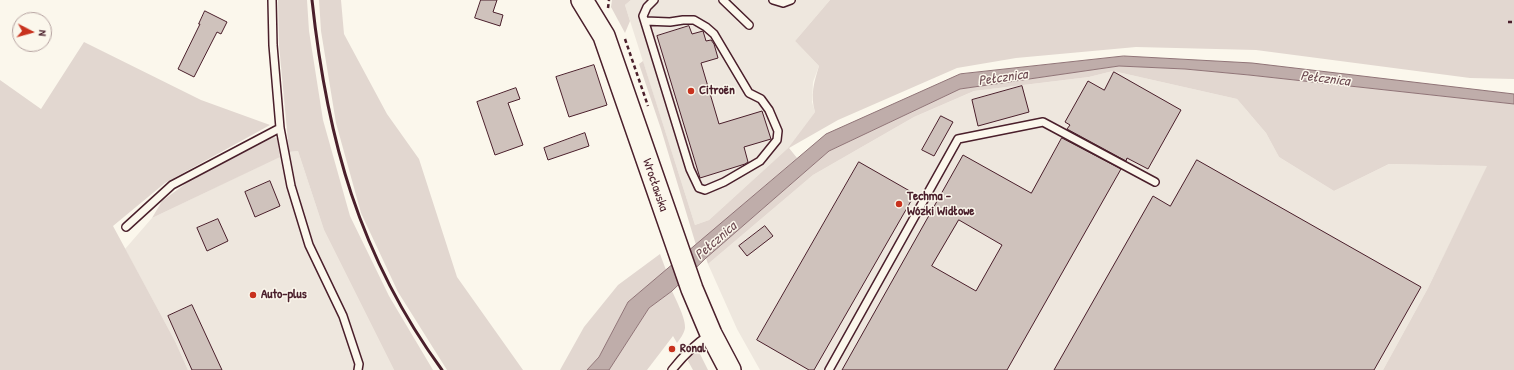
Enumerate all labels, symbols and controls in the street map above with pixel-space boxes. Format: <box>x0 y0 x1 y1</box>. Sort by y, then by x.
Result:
north arrow <box>12 12 52 52</box>
text: N <box>36 29 50 37</box>
water label: Pełcznica <box>977 66 1029 90</box>
water label: Pełcznica <box>1299 68 1351 90</box>
place label: Citroën <box>699 83 735 99</box>
marker: Citroën <box>686 86 696 96</box>
street label: Wrocławska <box>639 157 671 213</box>
place label: Techma - Wózki Widłowe <box>907 189 974 220</box>
marker: Techma - Wózki Widłowe <box>894 199 904 209</box>
water label: Pełcznica <box>692 218 740 264</box>
place label: Auto-plus <box>261 287 307 303</box>
marker: Auto-plus <box>248 290 258 300</box>
place label: Ronal <box>680 341 706 357</box>
marker: Ronal <box>667 344 677 354</box>

